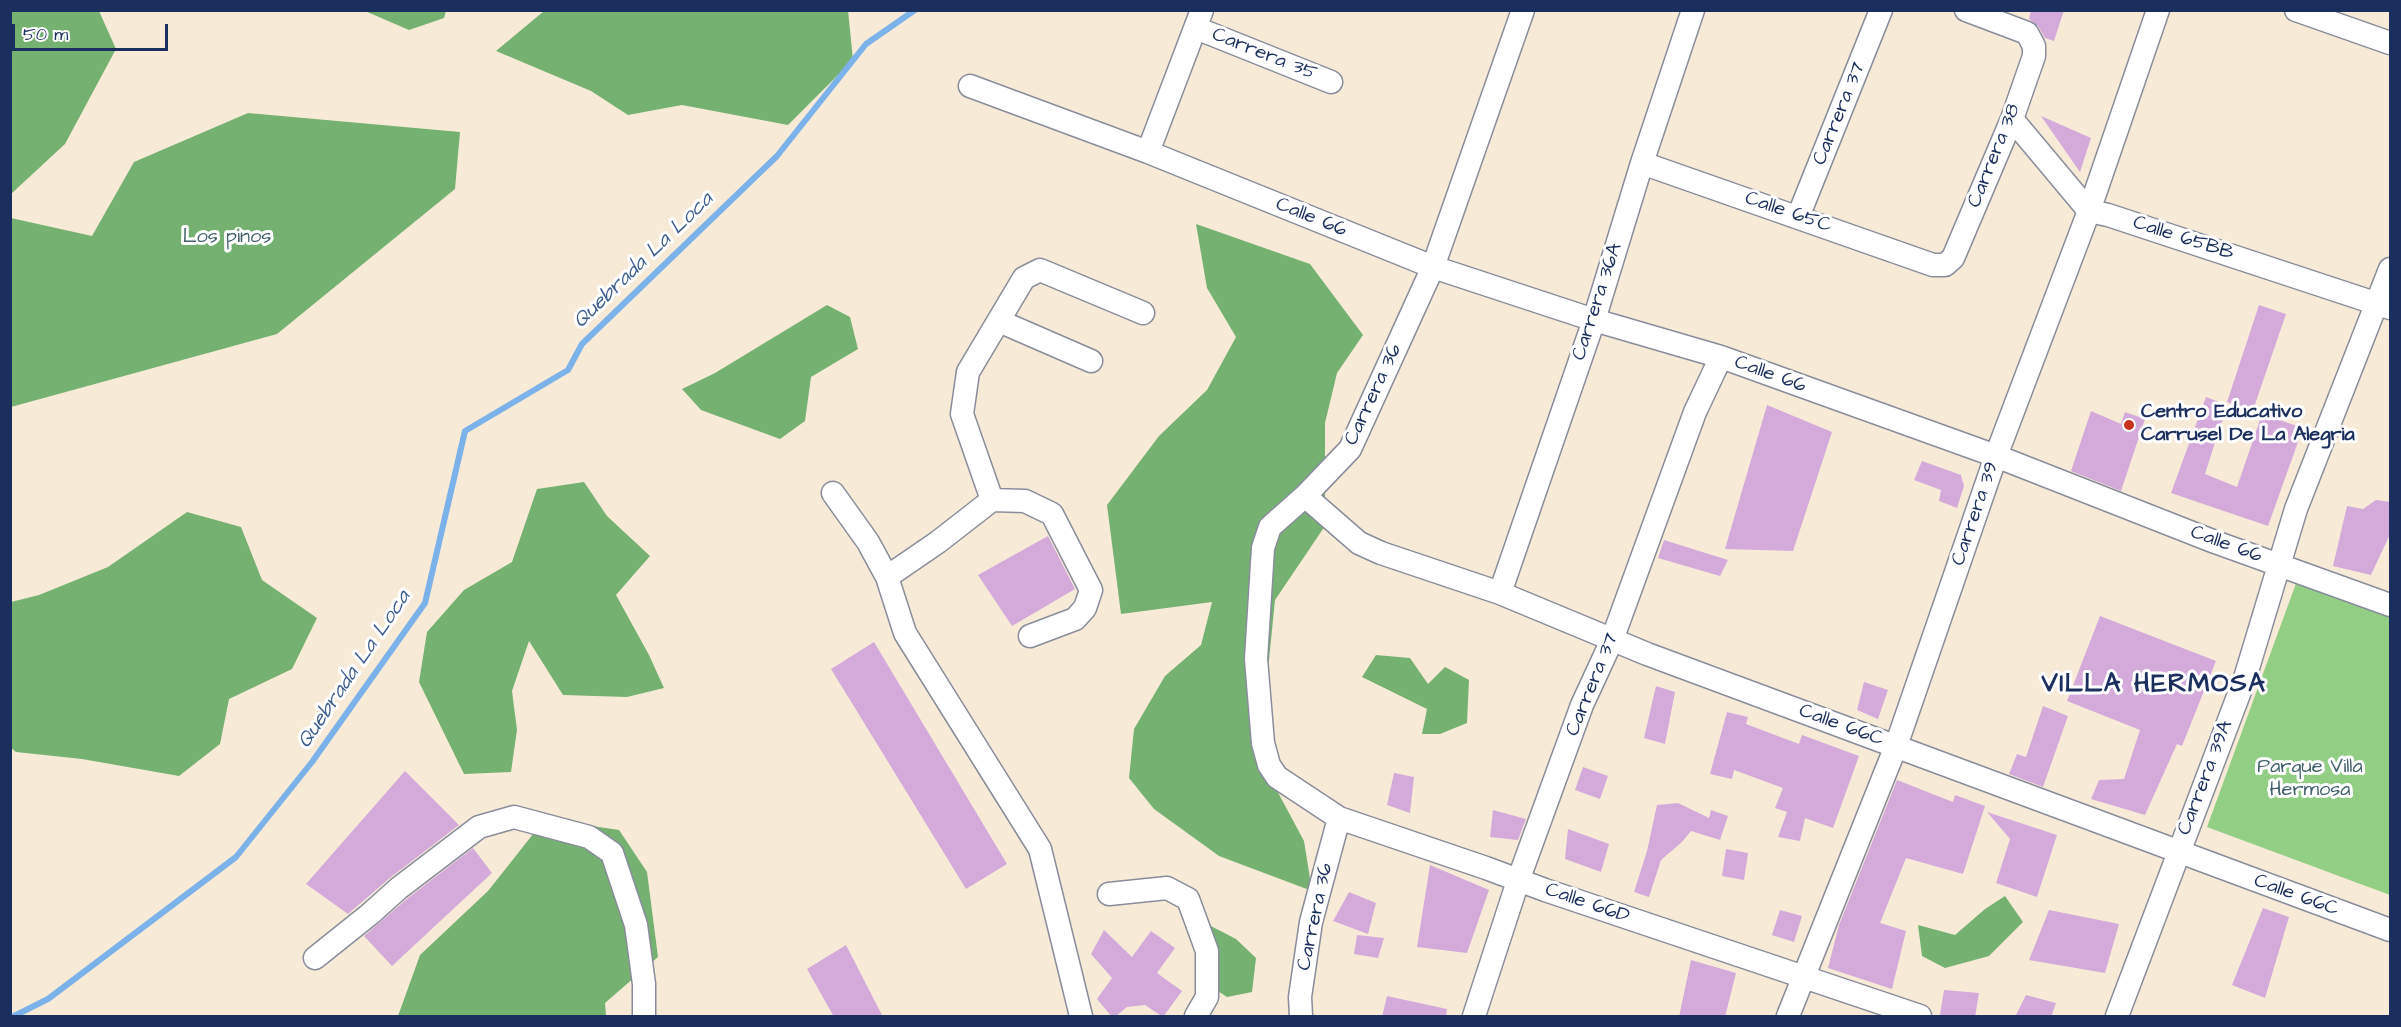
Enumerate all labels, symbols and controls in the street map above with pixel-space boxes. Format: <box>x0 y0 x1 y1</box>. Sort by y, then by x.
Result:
scale bar <box>15 12 171 50</box>
text: 50 m <box>23 22 68 47</box>
street label: Carrera 35 <box>1208 23 1320 87</box>
street label: Carrera 37 <box>1808 59 1872 169</box>
street label: Carrera 38 <box>1963 101 2027 211</box>
street label: Calle 65C <box>1741 187 1835 239</box>
water label: Quebrada La Loca <box>569 188 719 334</box>
street label: Calle 66 <box>1272 193 1350 243</box>
street label: Calle 65BB <box>2130 211 2236 267</box>
park label: Los pinos <box>183 226 271 250</box>
street label: Carrera 36A <box>1568 240 1628 364</box>
street label: Carrera 36 <box>1340 340 1408 450</box>
street label: Calle 66 <box>1731 351 1809 399</box>
place label: Centro Educativo Carrusel De La Alegria <box>2141 401 2355 448</box>
marker: Centro Educativo Carrusel De La Alegria <box>2122 418 2136 432</box>
street label: Carrera 39 <box>1947 459 2005 569</box>
street label: Calle 66 <box>2187 521 2265 569</box>
water label: Quebrada La Loca <box>293 586 417 754</box>
street label: Carrera 37 <box>1561 630 1625 740</box>
district label: VILLA HERMOSA <box>2042 670 2266 702</box>
street label: Calle 66C <box>1795 700 1887 752</box>
street label: Carrera 39A <box>2173 717 2239 839</box>
park label: Parque Villa Hermosa <box>2257 756 2363 803</box>
street label: Carrera 36 <box>1293 861 1339 973</box>
street label: Calle 66C <box>2250 870 2342 922</box>
street label: Calle 66D <box>1542 878 1632 930</box>

